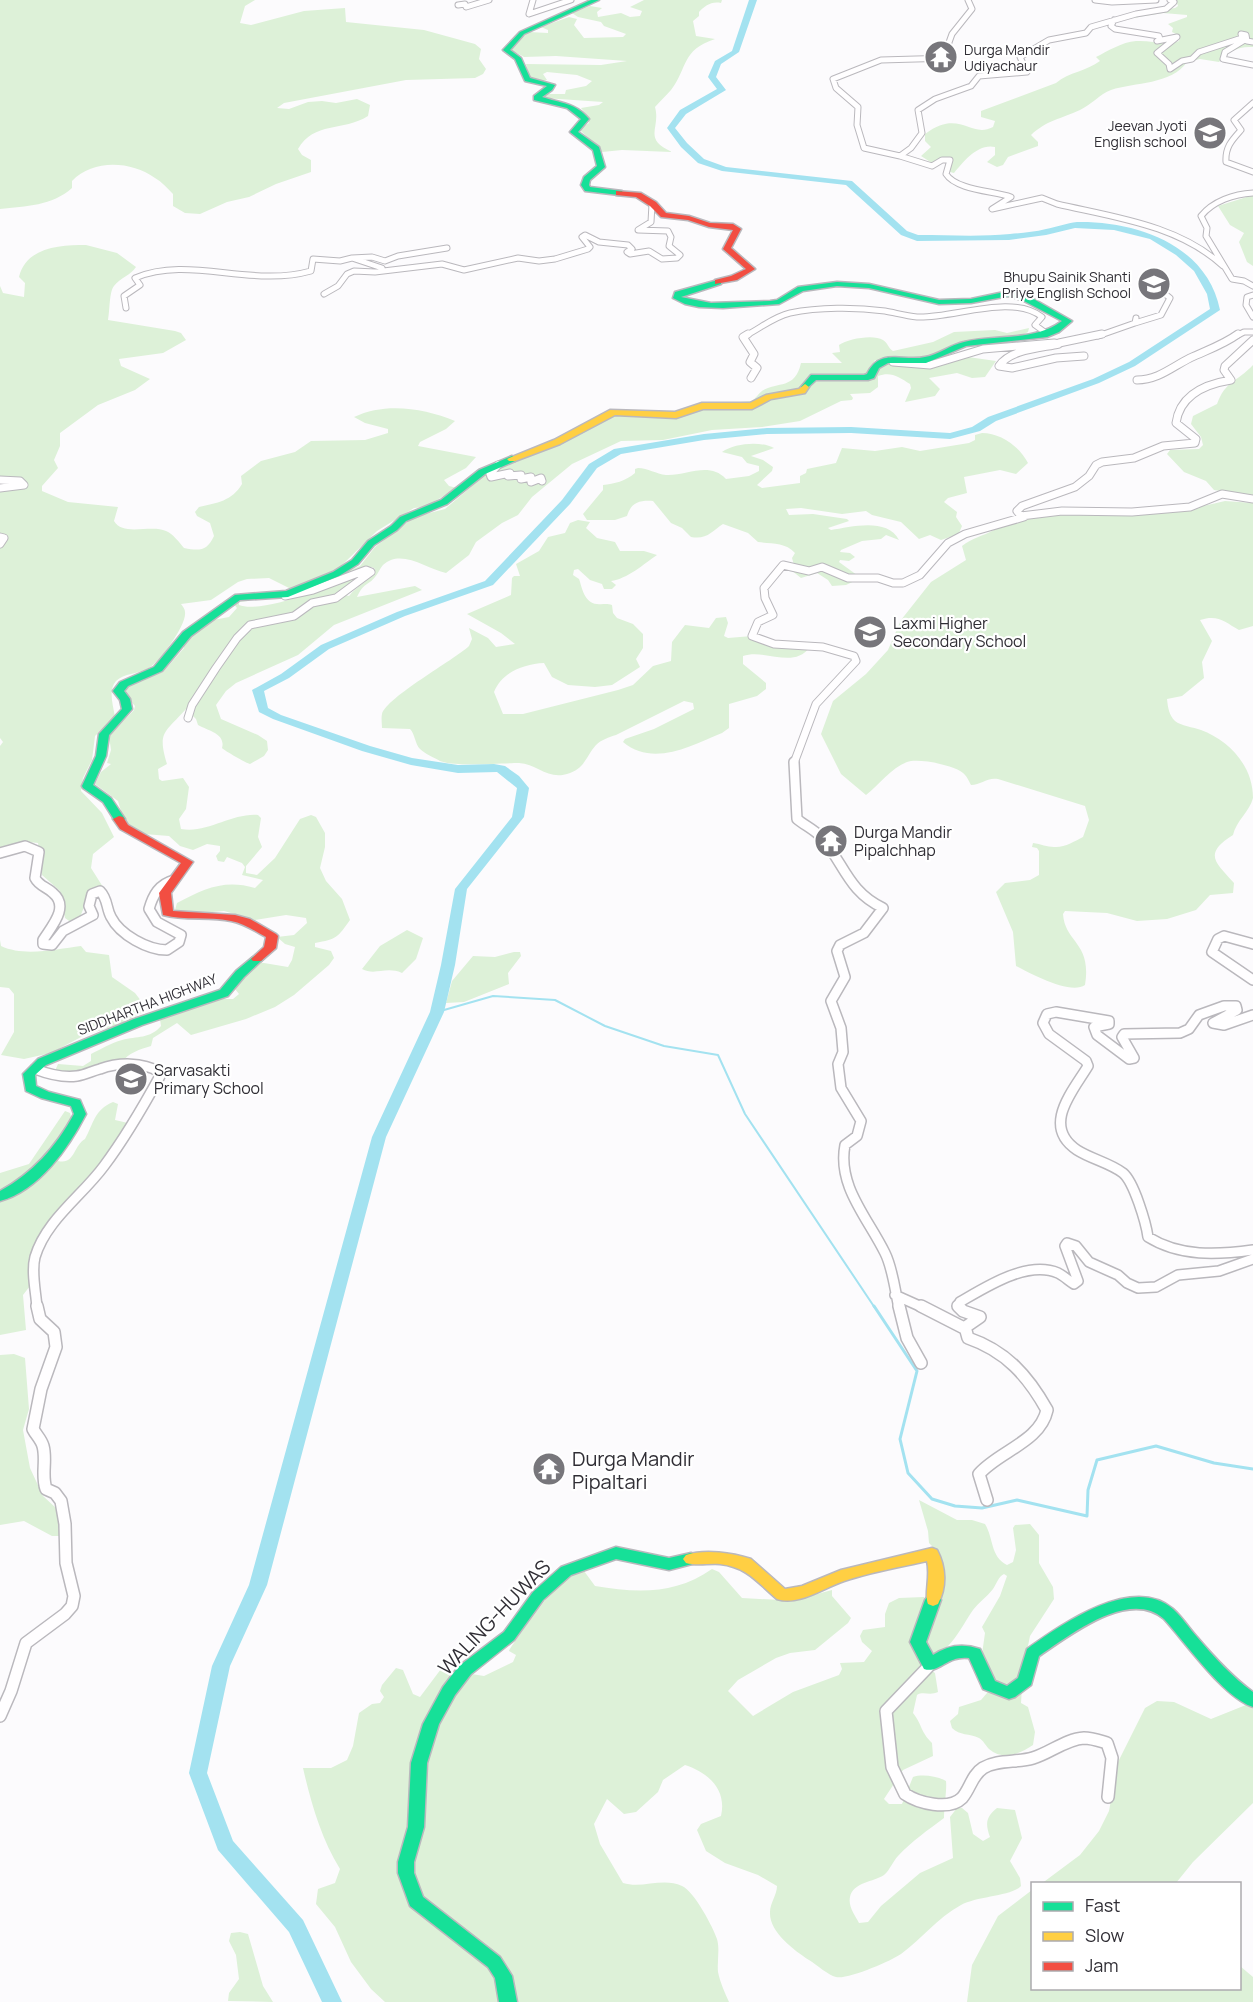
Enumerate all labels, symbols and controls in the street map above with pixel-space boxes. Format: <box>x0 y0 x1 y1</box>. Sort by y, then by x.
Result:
temple icon: Durga Mandir Udiyachaur <box>923 39 959 75</box>
place label: Durga Mandir Udiyachaur <box>964 40 1050 75</box>
school or university icon: Jeevan Jyoti English school <box>1192 115 1228 151</box>
place label: Jeevan Jyoti English school <box>1094 116 1187 151</box>
school or university icon: Bhupu Sainik Shanti Priye English School <box>1136 266 1172 302</box>
place label: Bhupu Sainik Shanti Priye English School <box>1002 267 1131 302</box>
place label: Laxmi Higher Secondary School <box>893 612 1026 652</box>
school or university icon: Laxmi Higher Secondary School <box>852 614 888 650</box>
place label: Durga Mandir Pipalchhap <box>854 821 952 861</box>
temple icon: Durga Mandir Pipalchhap <box>813 823 849 859</box>
street label: SIDDHARTHA HIGHWAY <box>75 969 220 1039</box>
place label: Sarvasakti Primary School <box>154 1059 264 1099</box>
school or university icon: Sarvasakti Primary School <box>113 1061 149 1097</box>
place label: Durga Mandir Pipaltari <box>572 1445 695 1495</box>
temple icon: Durga Mandir Pipaltari <box>531 1451 567 1487</box>
street label: WALING-HUWAS <box>432 1553 556 1681</box>
legend <box>1031 1882 1241 1990</box>
text: Fast <box>1085 1893 1120 1917</box>
text: Slow <box>1085 1923 1125 1947</box>
text: Jam <box>1085 1953 1119 1977</box>

